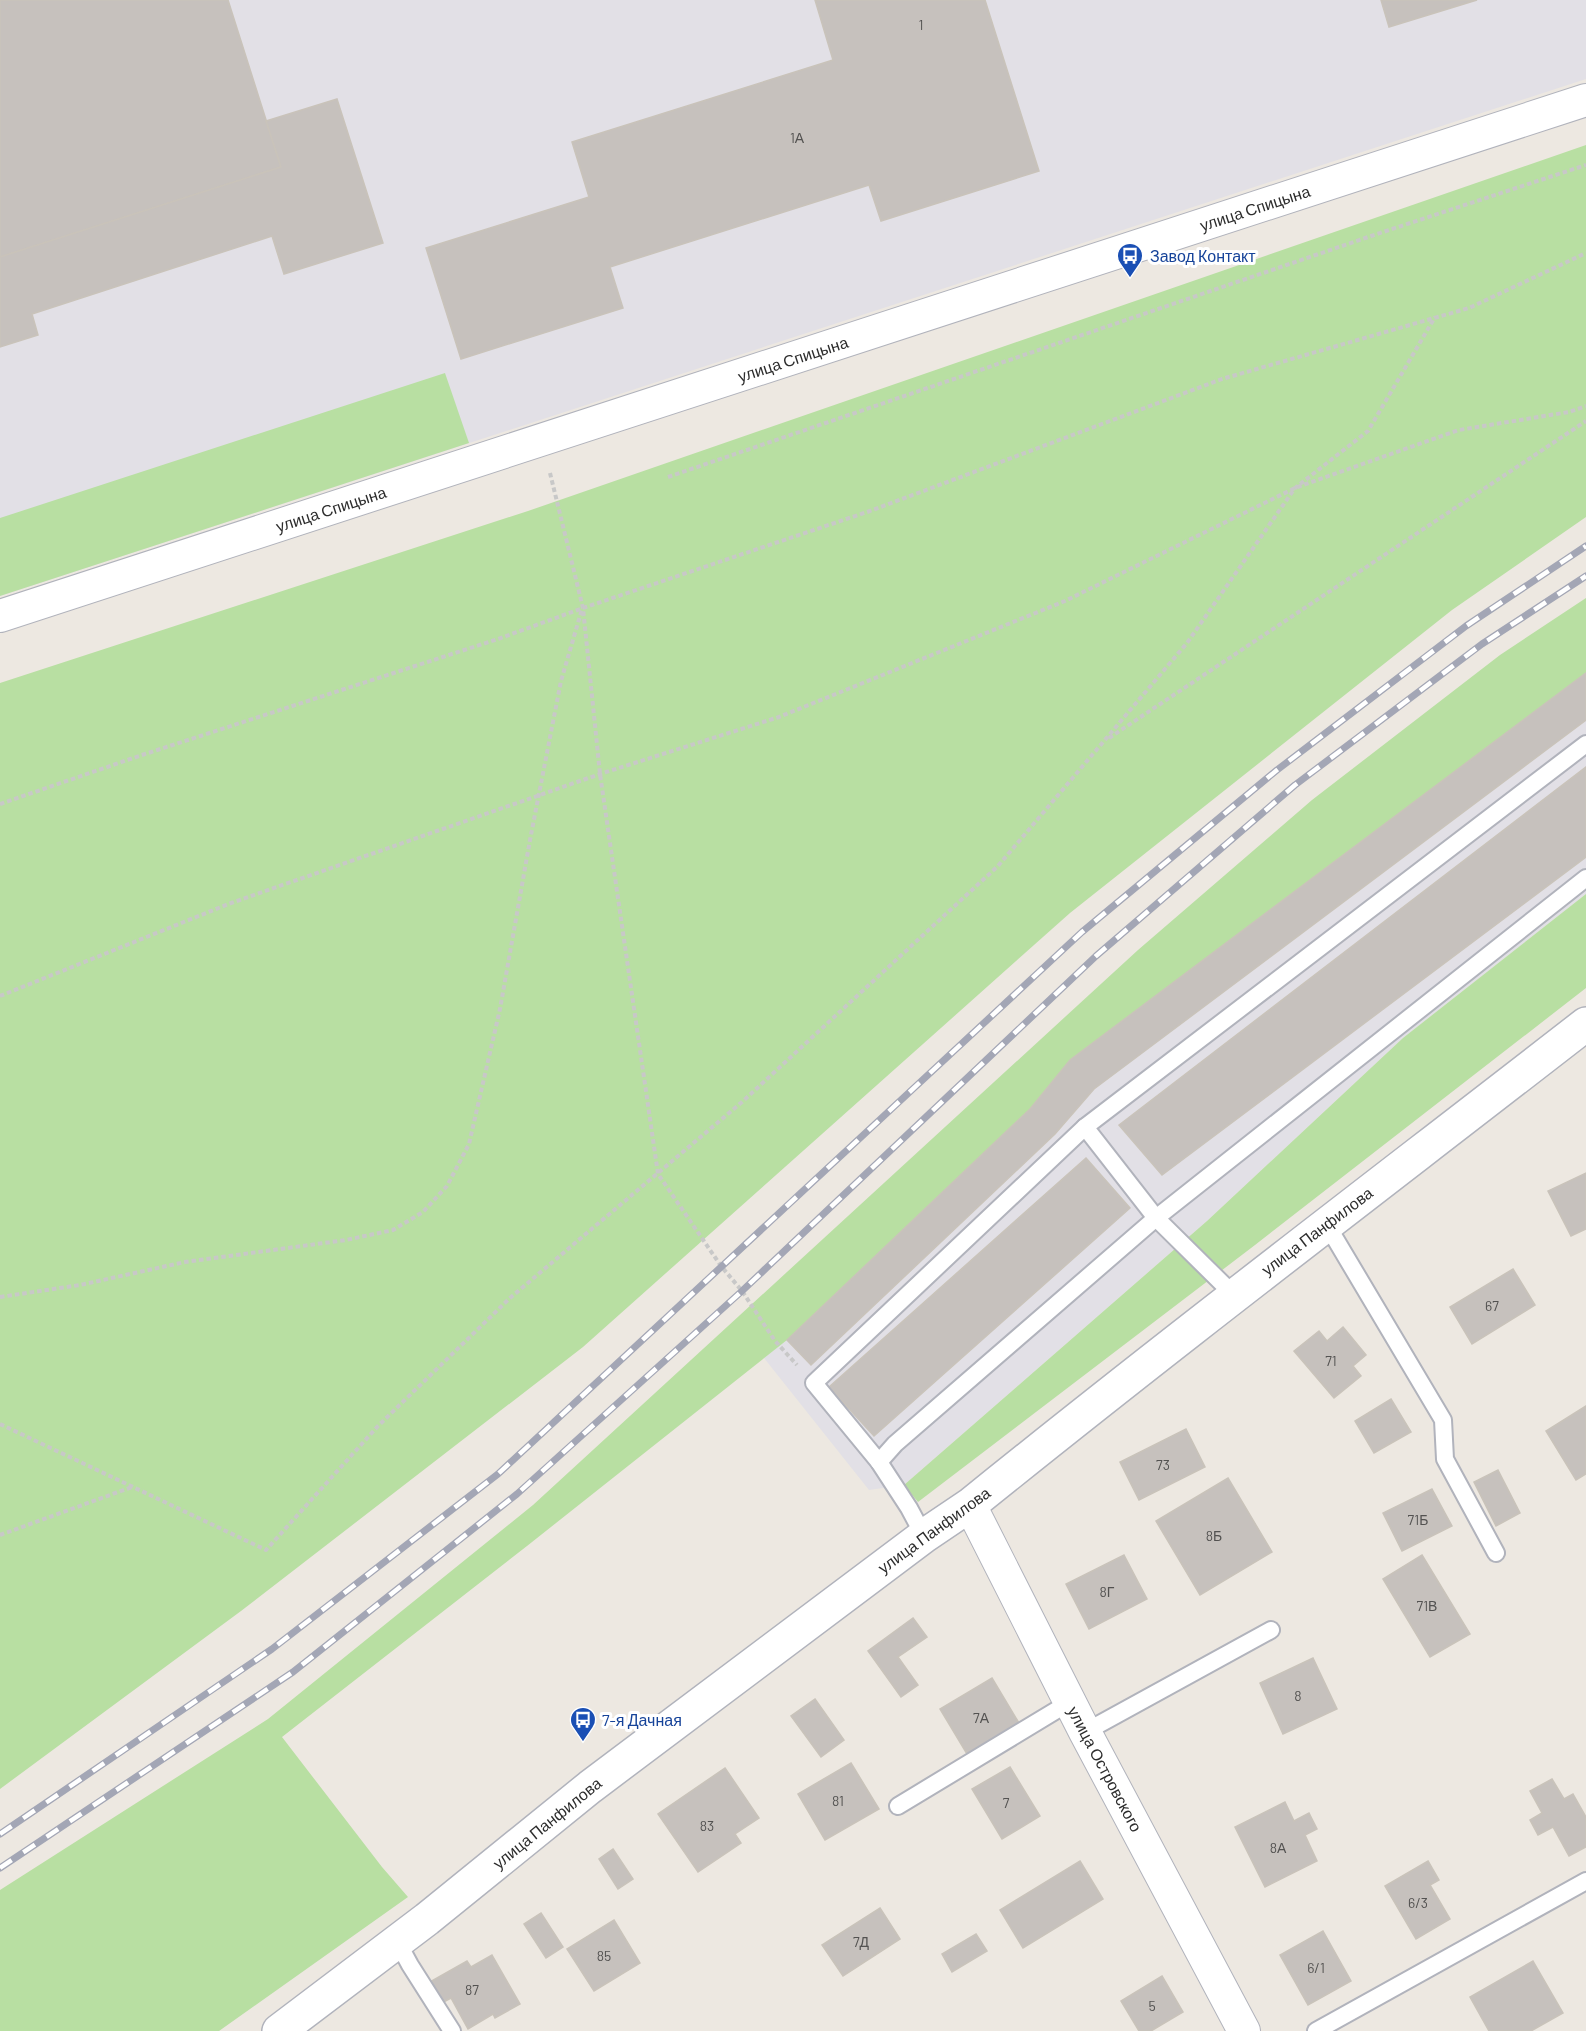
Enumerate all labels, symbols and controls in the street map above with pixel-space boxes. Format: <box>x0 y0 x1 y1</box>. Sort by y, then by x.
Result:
house number: 1 <box>919 16 923 33</box>
house number: 1А <box>790 129 805 146</box>
street label: улица Спицына <box>1197 181 1312 234</box>
bus stop icon: Завод Контакт <box>1115 241 1145 279</box>
place label: Завод Контакт <box>1150 246 1256 265</box>
street label: улица Спицына <box>735 332 850 385</box>
street label: улица Спицына <box>273 482 388 535</box>
street label: улица Панфилова <box>1257 1183 1376 1279</box>
house number: 67 <box>1485 1297 1499 1314</box>
house number: 71 <box>1325 1352 1337 1369</box>
house number: 73 <box>1156 1456 1170 1473</box>
street label: улица Панфилова <box>874 1482 994 1577</box>
house number: 71Б <box>1408 1511 1428 1528</box>
house number: 8Б <box>1206 1527 1222 1544</box>
house number: 8Г <box>1100 1583 1115 1600</box>
house number: 71В <box>1417 1597 1437 1614</box>
house number: 8 <box>1294 1687 1302 1704</box>
street label: улица Островского <box>1064 1703 1147 1835</box>
bus stop icon: 7-я Дачная <box>568 1705 598 1743</box>
house number: 7А <box>973 1709 990 1726</box>
place label: 7-я Дачная <box>602 1710 682 1729</box>
street label: улица Панфилова <box>489 1773 605 1872</box>
house number: 81 <box>832 1792 844 1809</box>
house number: 7 <box>1003 1794 1010 1811</box>
house number: 83 <box>700 1817 714 1834</box>
house number: 8А <box>1270 1839 1287 1856</box>
house number: 6/3 <box>1408 1894 1428 1911</box>
house number: 7Д <box>853 1933 870 1950</box>
house number: 85 <box>597 1947 611 1964</box>
house number: 6/1 <box>1307 1959 1325 1976</box>
house number: 87 <box>465 1981 479 1998</box>
house number: 5 <box>1148 1997 1156 2014</box>

